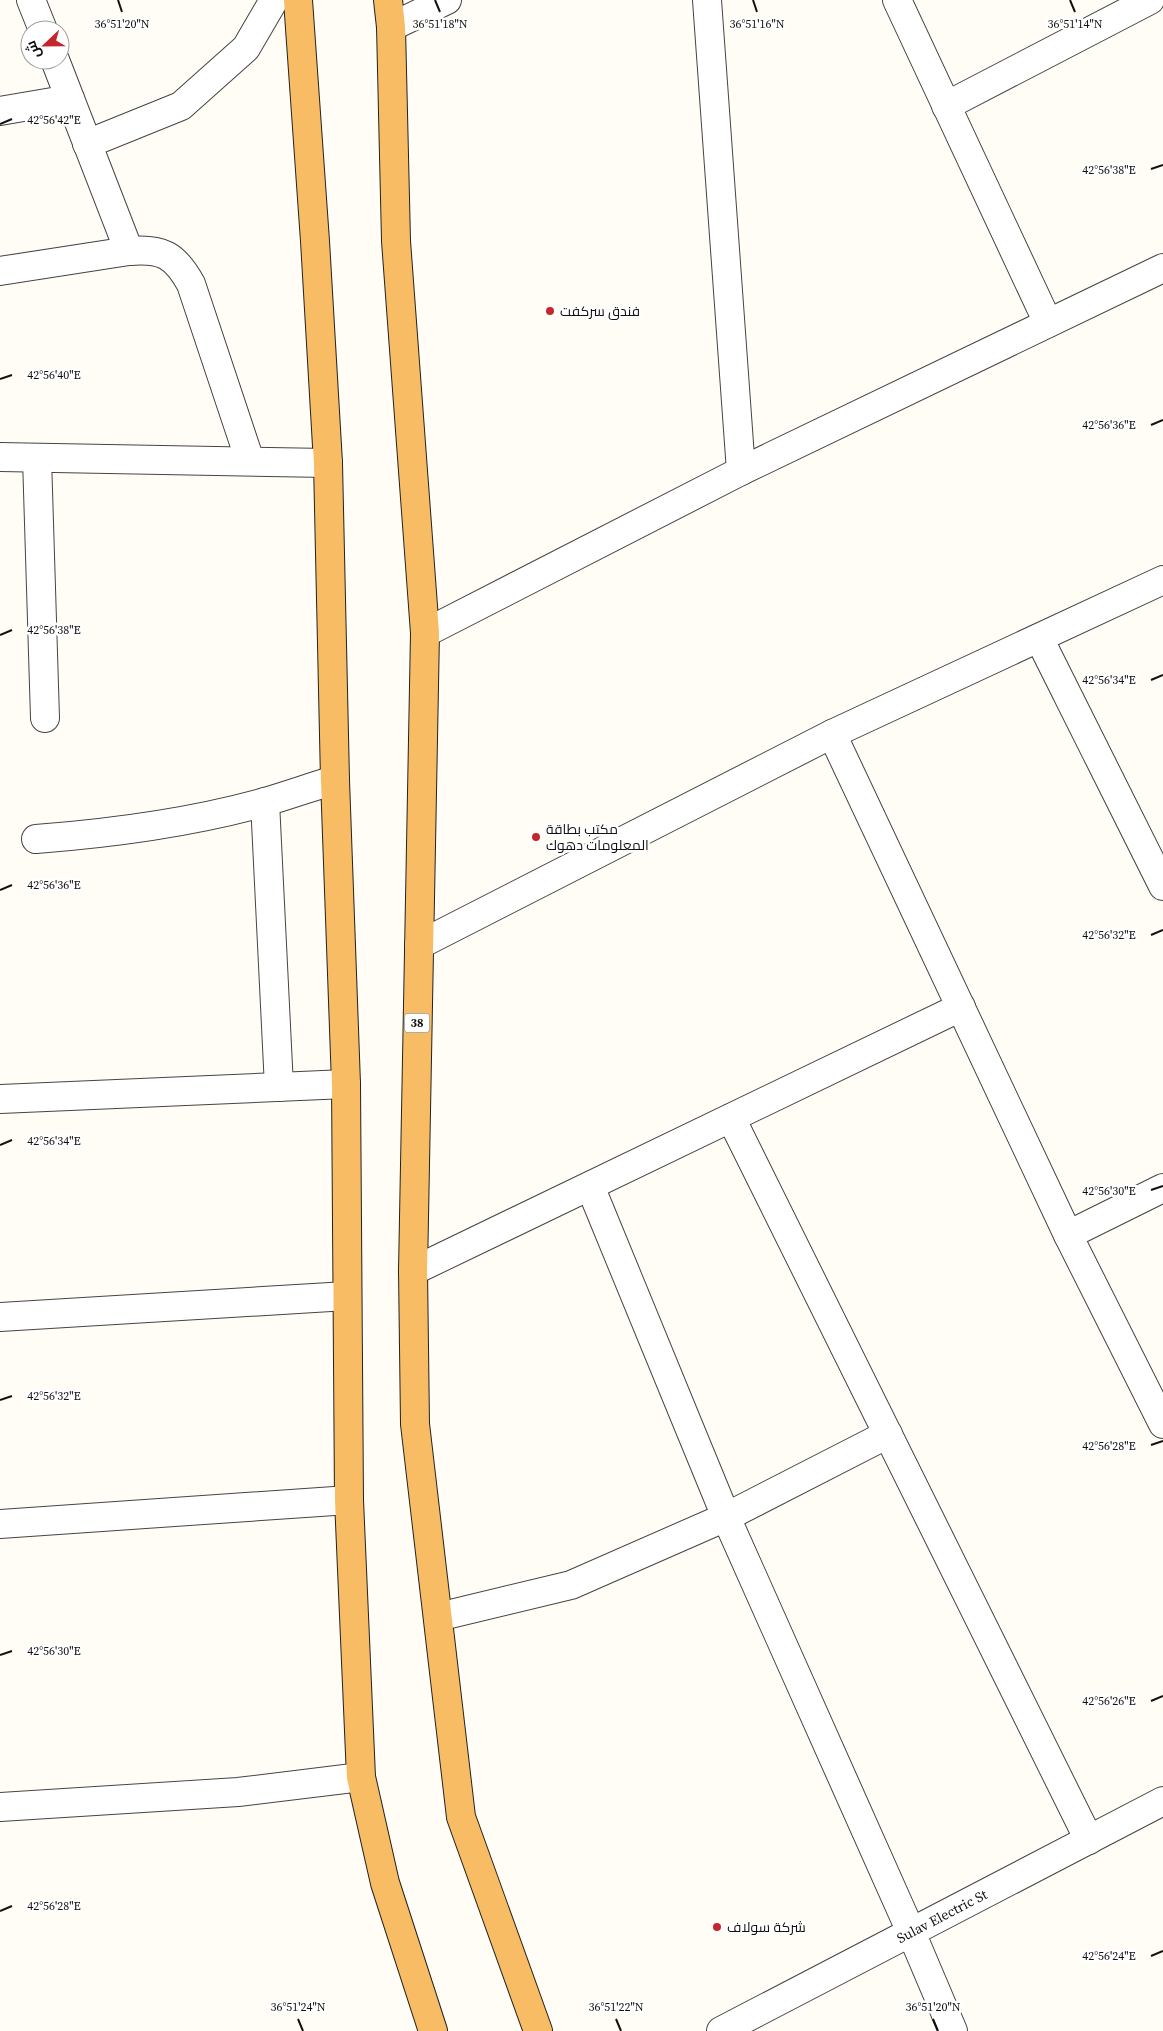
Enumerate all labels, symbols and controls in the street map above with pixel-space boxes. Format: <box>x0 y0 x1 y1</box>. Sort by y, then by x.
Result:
text: 36°51'20"N <box>94 16 150 32</box>
text: 36°51'18"N <box>412 16 468 32</box>
text: 36°51'16"N <box>729 16 785 32</box>
text: 36°51'14"N <box>1047 16 1103 32</box>
north arrow <box>20 20 70 70</box>
text: ش <box>20 38 46 62</box>
text: 42°56'42"E <box>27 112 81 128</box>
text: 42°56'38"E <box>1082 162 1136 178</box>
place label: فندق سركفت <box>560 301 640 321</box>
marker: فندق سركفت <box>544 305 556 317</box>
text: 42°56'40"E <box>27 367 81 383</box>
text: 42°56'36"E <box>1082 417 1136 433</box>
text: 42°56'38"E <box>27 622 81 638</box>
text: 42°56'34"E <box>1082 672 1136 688</box>
place label: مكتب بطاقة المعلومات دهوك <box>546 819 649 855</box>
marker: مكتب بطاقة المعلومات دهوك <box>530 831 542 843</box>
text: 42°56'36"E <box>27 877 81 893</box>
text: 42°56'32"E <box>1082 927 1136 943</box>
road number: 38 <box>404 1014 430 1032</box>
text: 42°56'34"E <box>27 1133 81 1149</box>
text: 42°56'30"E <box>1082 1183 1136 1199</box>
text: 42°56'32"E <box>27 1388 81 1404</box>
text: 42°56'28"E <box>1082 1438 1136 1454</box>
text: 42°56'30"E <box>27 1643 81 1659</box>
text: 42°56'26"E <box>1082 1693 1136 1709</box>
street label: Sulav Electric St <box>893 1884 991 1948</box>
text: 42°56'28"E <box>27 1898 81 1914</box>
place label: شركة سولاف <box>727 1917 806 1937</box>
marker: شركة سولاف <box>711 1921 723 1933</box>
text: 42°56'24"E <box>1082 1948 1136 1964</box>
text: 36°51'24"N <box>270 1999 326 2015</box>
text: 36°51'22"N <box>588 1999 644 2015</box>
text: 36°51'20"N <box>905 1999 961 2015</box>

